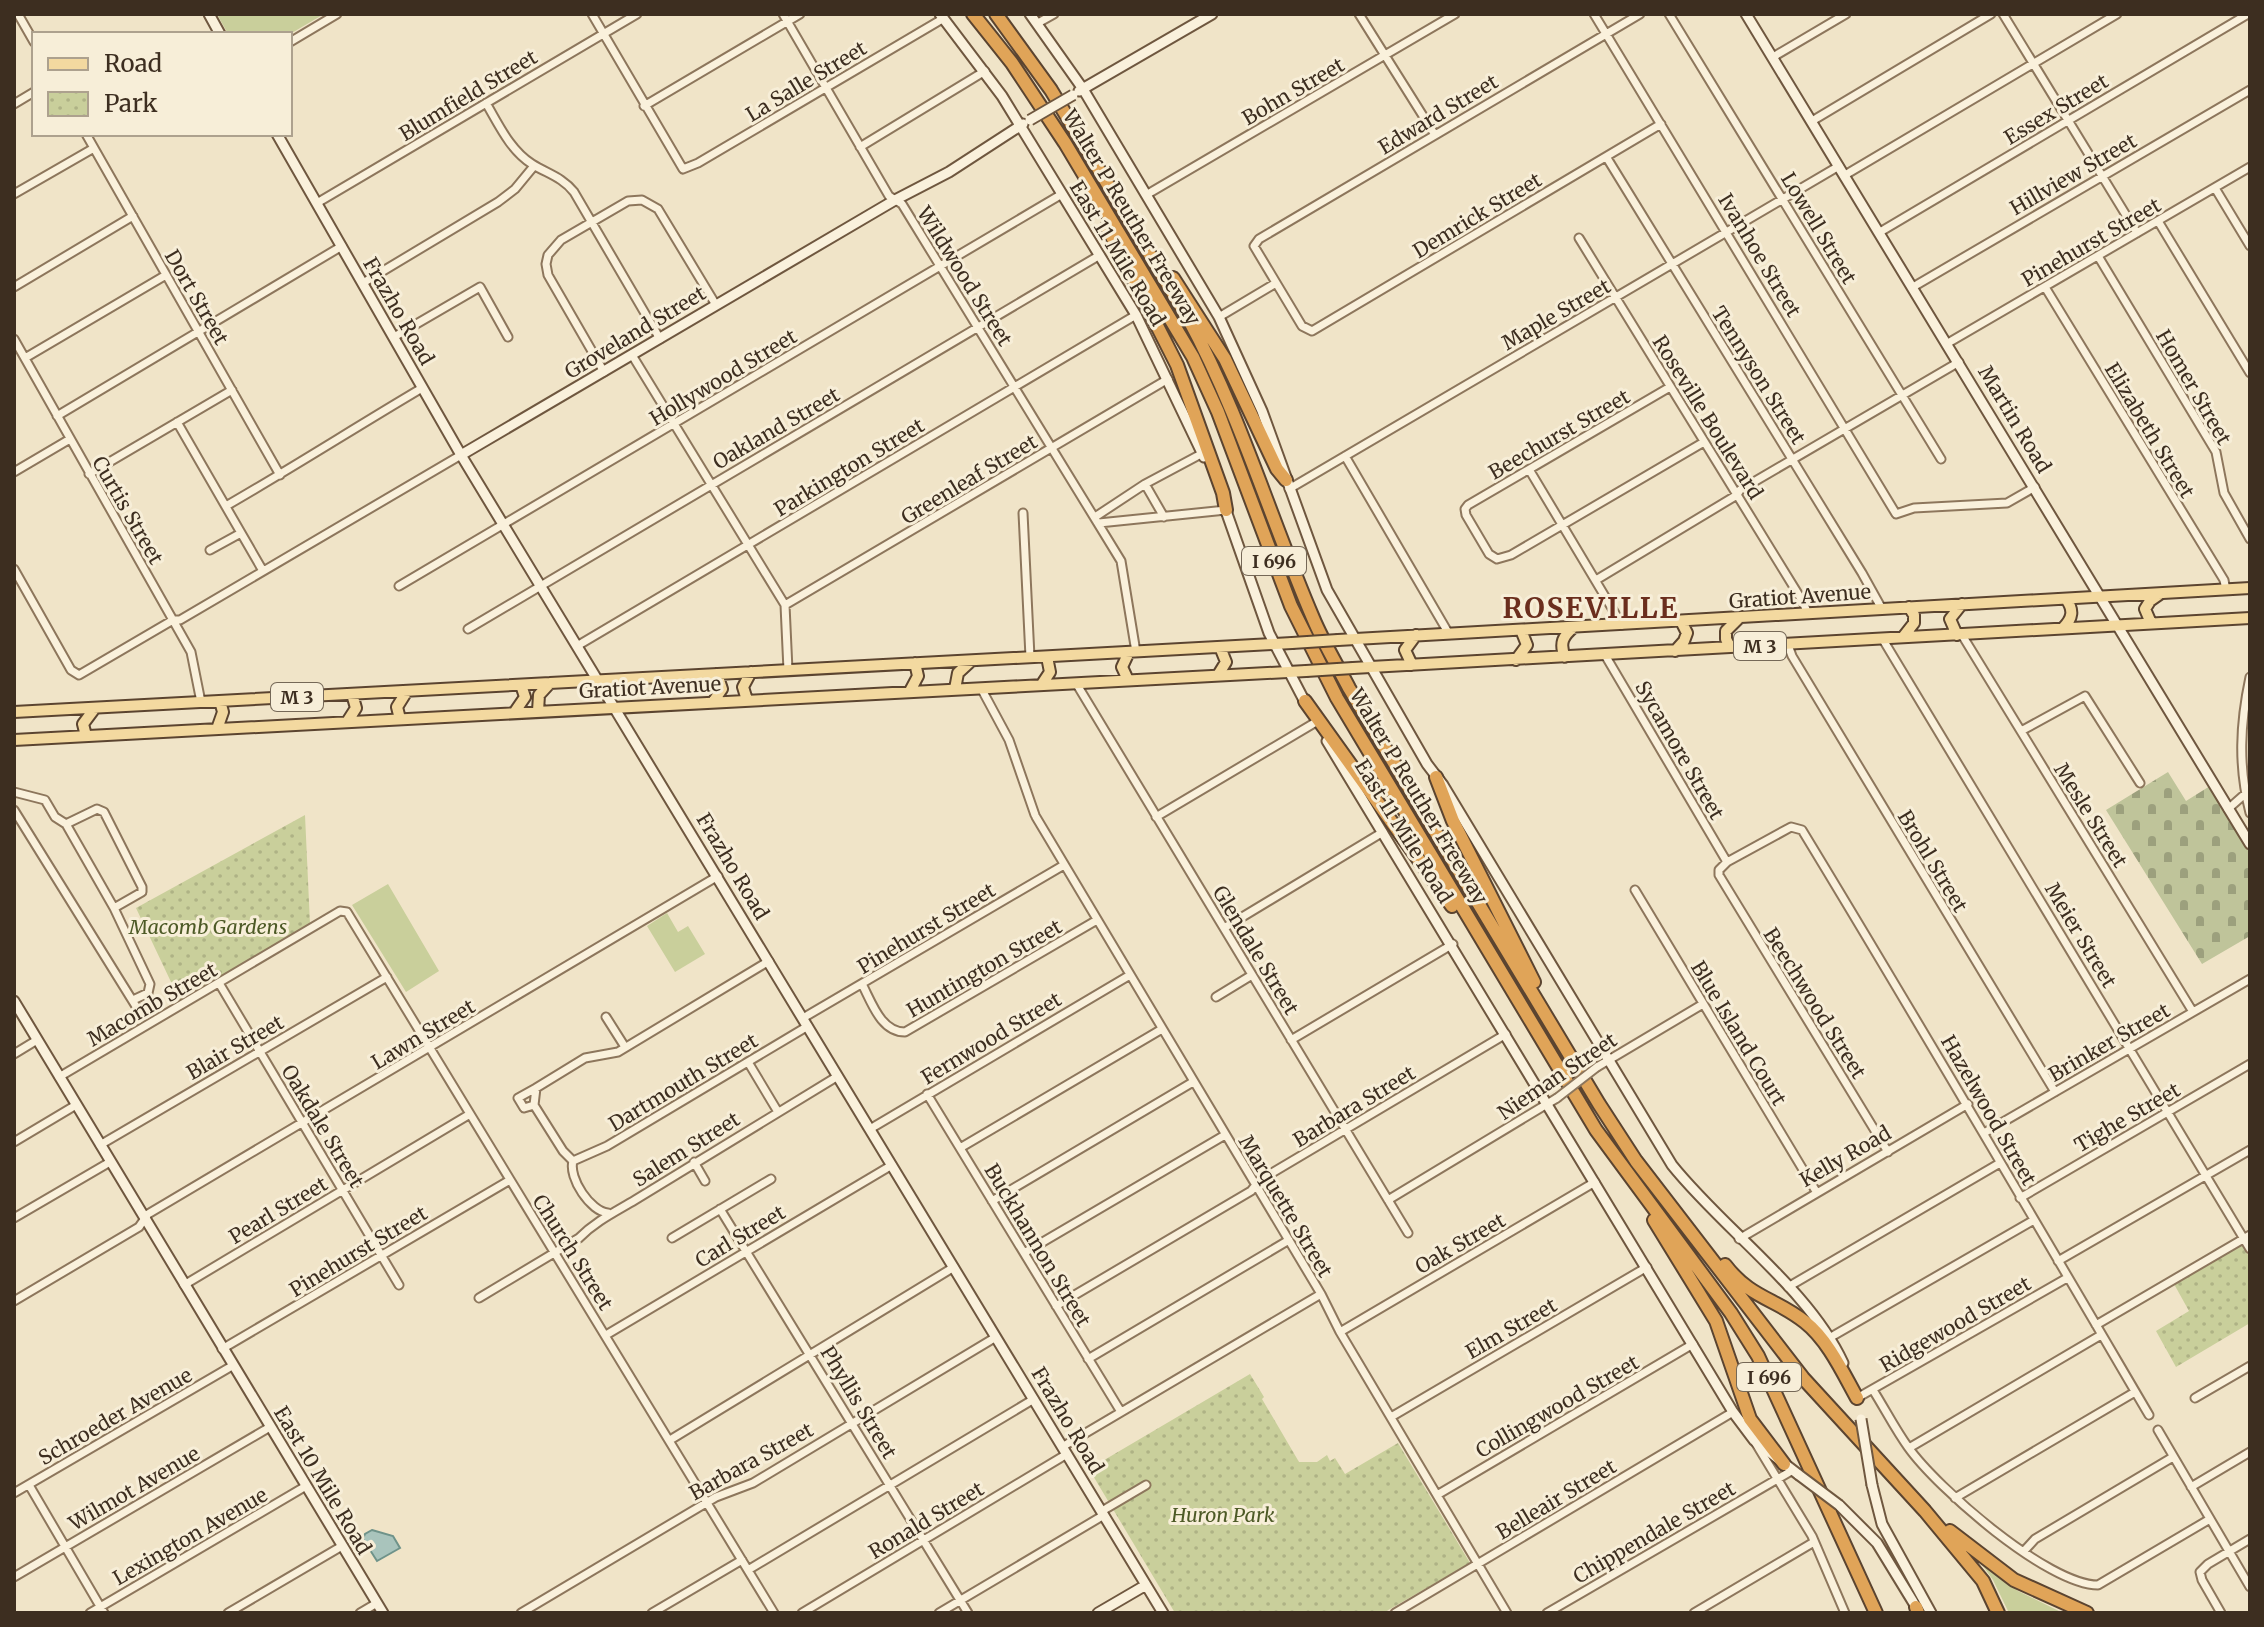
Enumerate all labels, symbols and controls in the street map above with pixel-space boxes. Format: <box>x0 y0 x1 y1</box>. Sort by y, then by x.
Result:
legend <box>32 32 292 136</box>
street label: La Salle Street <box>741 35 871 127</box>
street label: Blumfield Street <box>395 44 542 146</box>
text: Road <box>104 48 162 79</box>
street label: Bohn Street <box>1238 52 1349 130</box>
street label: Edward Street <box>1374 68 1502 159</box>
street label: Essex Street <box>1999 68 2113 150</box>
text: Park <box>104 88 158 119</box>
street label: Walter P Reuther Freeway <box>1057 104 1207 330</box>
street label: Hillview Street <box>2005 128 2141 220</box>
street label: Demrick Street <box>1408 167 1546 263</box>
street label: Lowell Street <box>1776 168 1862 289</box>
street label: East 11 Mile Road <box>1065 176 1171 330</box>
street label: Ivanhoe Street <box>1713 189 1807 322</box>
street label: Pinehurst Street <box>2017 192 2165 292</box>
street label: Wildwood Street <box>912 201 1018 350</box>
street label: Dort Street <box>160 245 234 349</box>
street label: Frazho Road <box>358 253 440 369</box>
street label: Maple Street <box>1497 273 1615 355</box>
street label: Groveland Street <box>560 280 710 384</box>
street label: Tennyson Street <box>1707 301 1812 449</box>
street label: Hollywood Street <box>645 323 801 431</box>
street label: Homer Street <box>2151 325 2237 449</box>
street label: Roseville Boulevard <box>1647 330 1769 504</box>
street label: Elizabeth Street <box>2100 358 2200 502</box>
street label: Martin Road <box>1973 361 2057 477</box>
street label: Oakland Street <box>708 382 844 474</box>
street label: Beechurst Street <box>1484 383 1634 485</box>
street label: Parkington Street <box>769 412 929 522</box>
street label: Greenleaf Street <box>897 429 1042 529</box>
street label: Curtis Street <box>87 452 169 569</box>
road number: I 696 <box>1242 547 1306 575</box>
street label: Gratiot Avenue <box>1728 579 1872 613</box>
district label: ROSEVILLE <box>1502 590 1680 626</box>
road number: M 3 <box>1734 632 1786 660</box>
street label: Gratiot Avenue <box>578 671 722 703</box>
street label: Sycamore Street <box>1630 676 1730 824</box>
road number: M 3 <box>271 683 323 711</box>
street label: Walter P Reuther Freeway <box>1344 683 1494 909</box>
street label: East 11 Mile Road <box>1350 754 1458 908</box>
street label: Mesle Street <box>2049 758 2133 872</box>
street label: Brohl Street <box>1893 805 1973 917</box>
street label: Frazho Road <box>691 808 775 924</box>
street label: Pinehurst Street <box>853 877 1000 979</box>
street label: Meier Street <box>2040 878 2122 992</box>
street label: Glendale Street <box>1208 881 1304 1019</box>
street label: Huntington Street <box>902 913 1066 1023</box>
park label: Macomb Gardens <box>128 914 287 939</box>
street label: Beechwood Street <box>1758 923 1872 1083</box>
street label: Blue Island Court <box>1686 956 1792 1110</box>
street label: Macomb Street <box>83 957 222 1051</box>
street label: Fernwood Street <box>916 986 1066 1090</box>
street label: Lawn Street <box>367 993 479 1075</box>
street label: Brinker Street <box>2044 997 2174 1087</box>
street label: Blair Street <box>182 1009 288 1085</box>
street label: Nieman Street <box>1493 1027 1621 1125</box>
street label: Dartmouth Street <box>604 1028 762 1136</box>
street label: Hazelwood Street <box>1936 1031 2042 1190</box>
street label: Oakdale Street <box>276 1060 370 1192</box>
street label: Barbara Street <box>1289 1060 1420 1152</box>
street label: Tighe Street <box>2070 1077 2184 1157</box>
street label: Salem Street <box>628 1106 744 1192</box>
street label: Kelly Road <box>1795 1120 1895 1192</box>
street label: Marquette Street <box>1234 1130 1338 1282</box>
street label: Buckhannon Street <box>980 1159 1097 1331</box>
street label: Pearl Street <box>224 1171 332 1249</box>
street label: Church Street <box>528 1190 619 1315</box>
street label: Carl Street <box>690 1199 790 1273</box>
street label: Pinehurst Street <box>285 1200 432 1302</box>
street label: Oak Street <box>1411 1207 1510 1279</box>
street label: Ridgewood Street <box>1875 1271 2035 1377</box>
street label: Elm Street <box>1461 1292 1561 1364</box>
street label: Phyllis Street <box>816 1341 903 1463</box>
street label: Collingwood Street <box>1471 1349 1643 1463</box>
street label: Schroeder Avenue <box>34 1362 196 1470</box>
street label: Frazho Road <box>1026 1362 1110 1478</box>
road number: I 696 <box>1737 1363 1801 1391</box>
street label: East 10 Mile Road <box>269 1401 377 1559</box>
street label: Barbara Street <box>685 1417 817 1505</box>
street label: Wilmot Avenue <box>63 1440 204 1536</box>
street label: Belleair Street <box>1492 1453 1621 1545</box>
street label: Chippendale Street <box>1569 1475 1740 1589</box>
street label: Ronald Street <box>864 1476 988 1564</box>
street label: Lexington Avenue <box>108 1482 272 1590</box>
park label: Huron Park <box>1170 1502 1275 1527</box>

